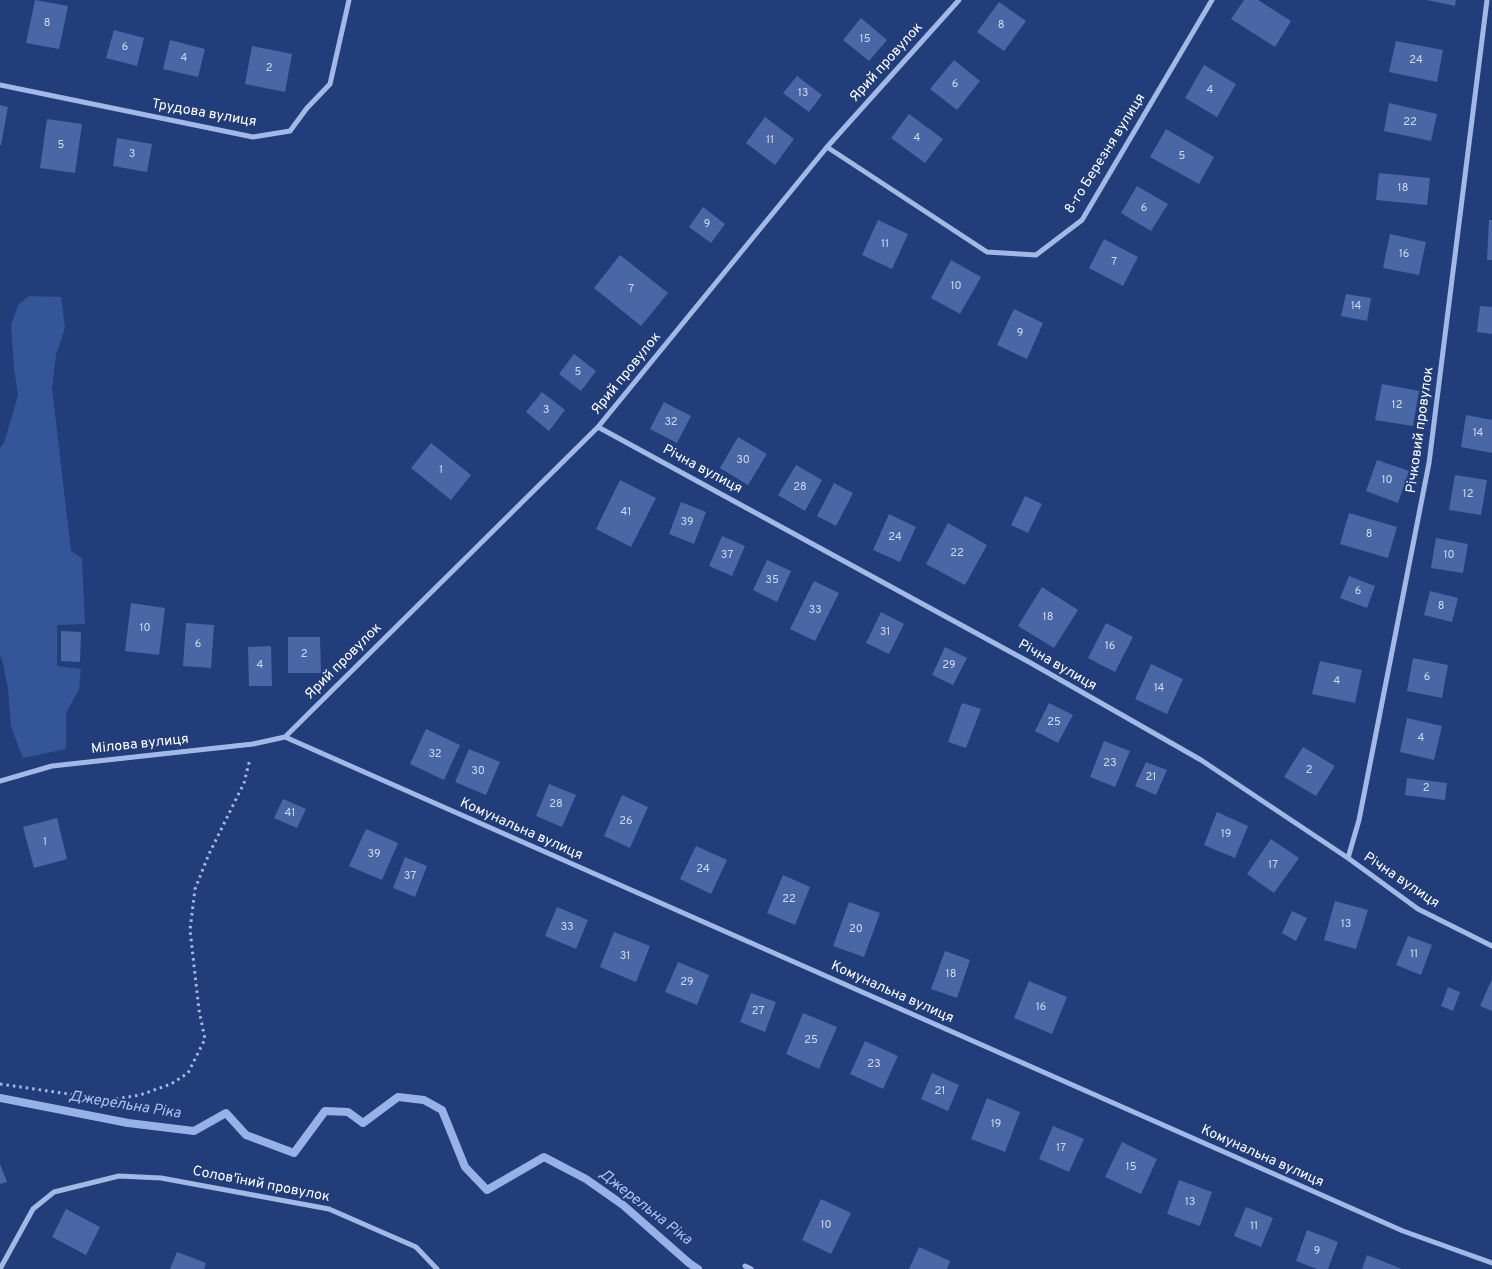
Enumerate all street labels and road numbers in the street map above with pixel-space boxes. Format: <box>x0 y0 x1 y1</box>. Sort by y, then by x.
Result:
street label: Ярий провулок <box>847 20 927 106</box>
street label: 8-го Березня вулиця <box>1062 91 1150 217</box>
street label: Трудова вулиця <box>150 97 258 131</box>
street label: Ярий провулок <box>589 329 665 419</box>
street label: Річковий провулок <box>1404 366 1438 494</box>
street label: Річна вулиця <box>659 442 745 498</box>
street label: Ярий провулок <box>302 620 386 704</box>
street label: Річна вулиця <box>1015 637 1099 695</box>
street label: Мілова вулиця <box>90 732 190 758</box>
street label: Комунальна вулиця <box>457 795 585 865</box>
street label: Річна вулиця <box>1360 849 1442 913</box>
street label: Комунальна вулиця <box>828 958 956 1028</box>
street label: Комунальна вулиця <box>1198 1122 1326 1192</box>
street label: Солов'їний провулок <box>191 1163 331 1207</box>

